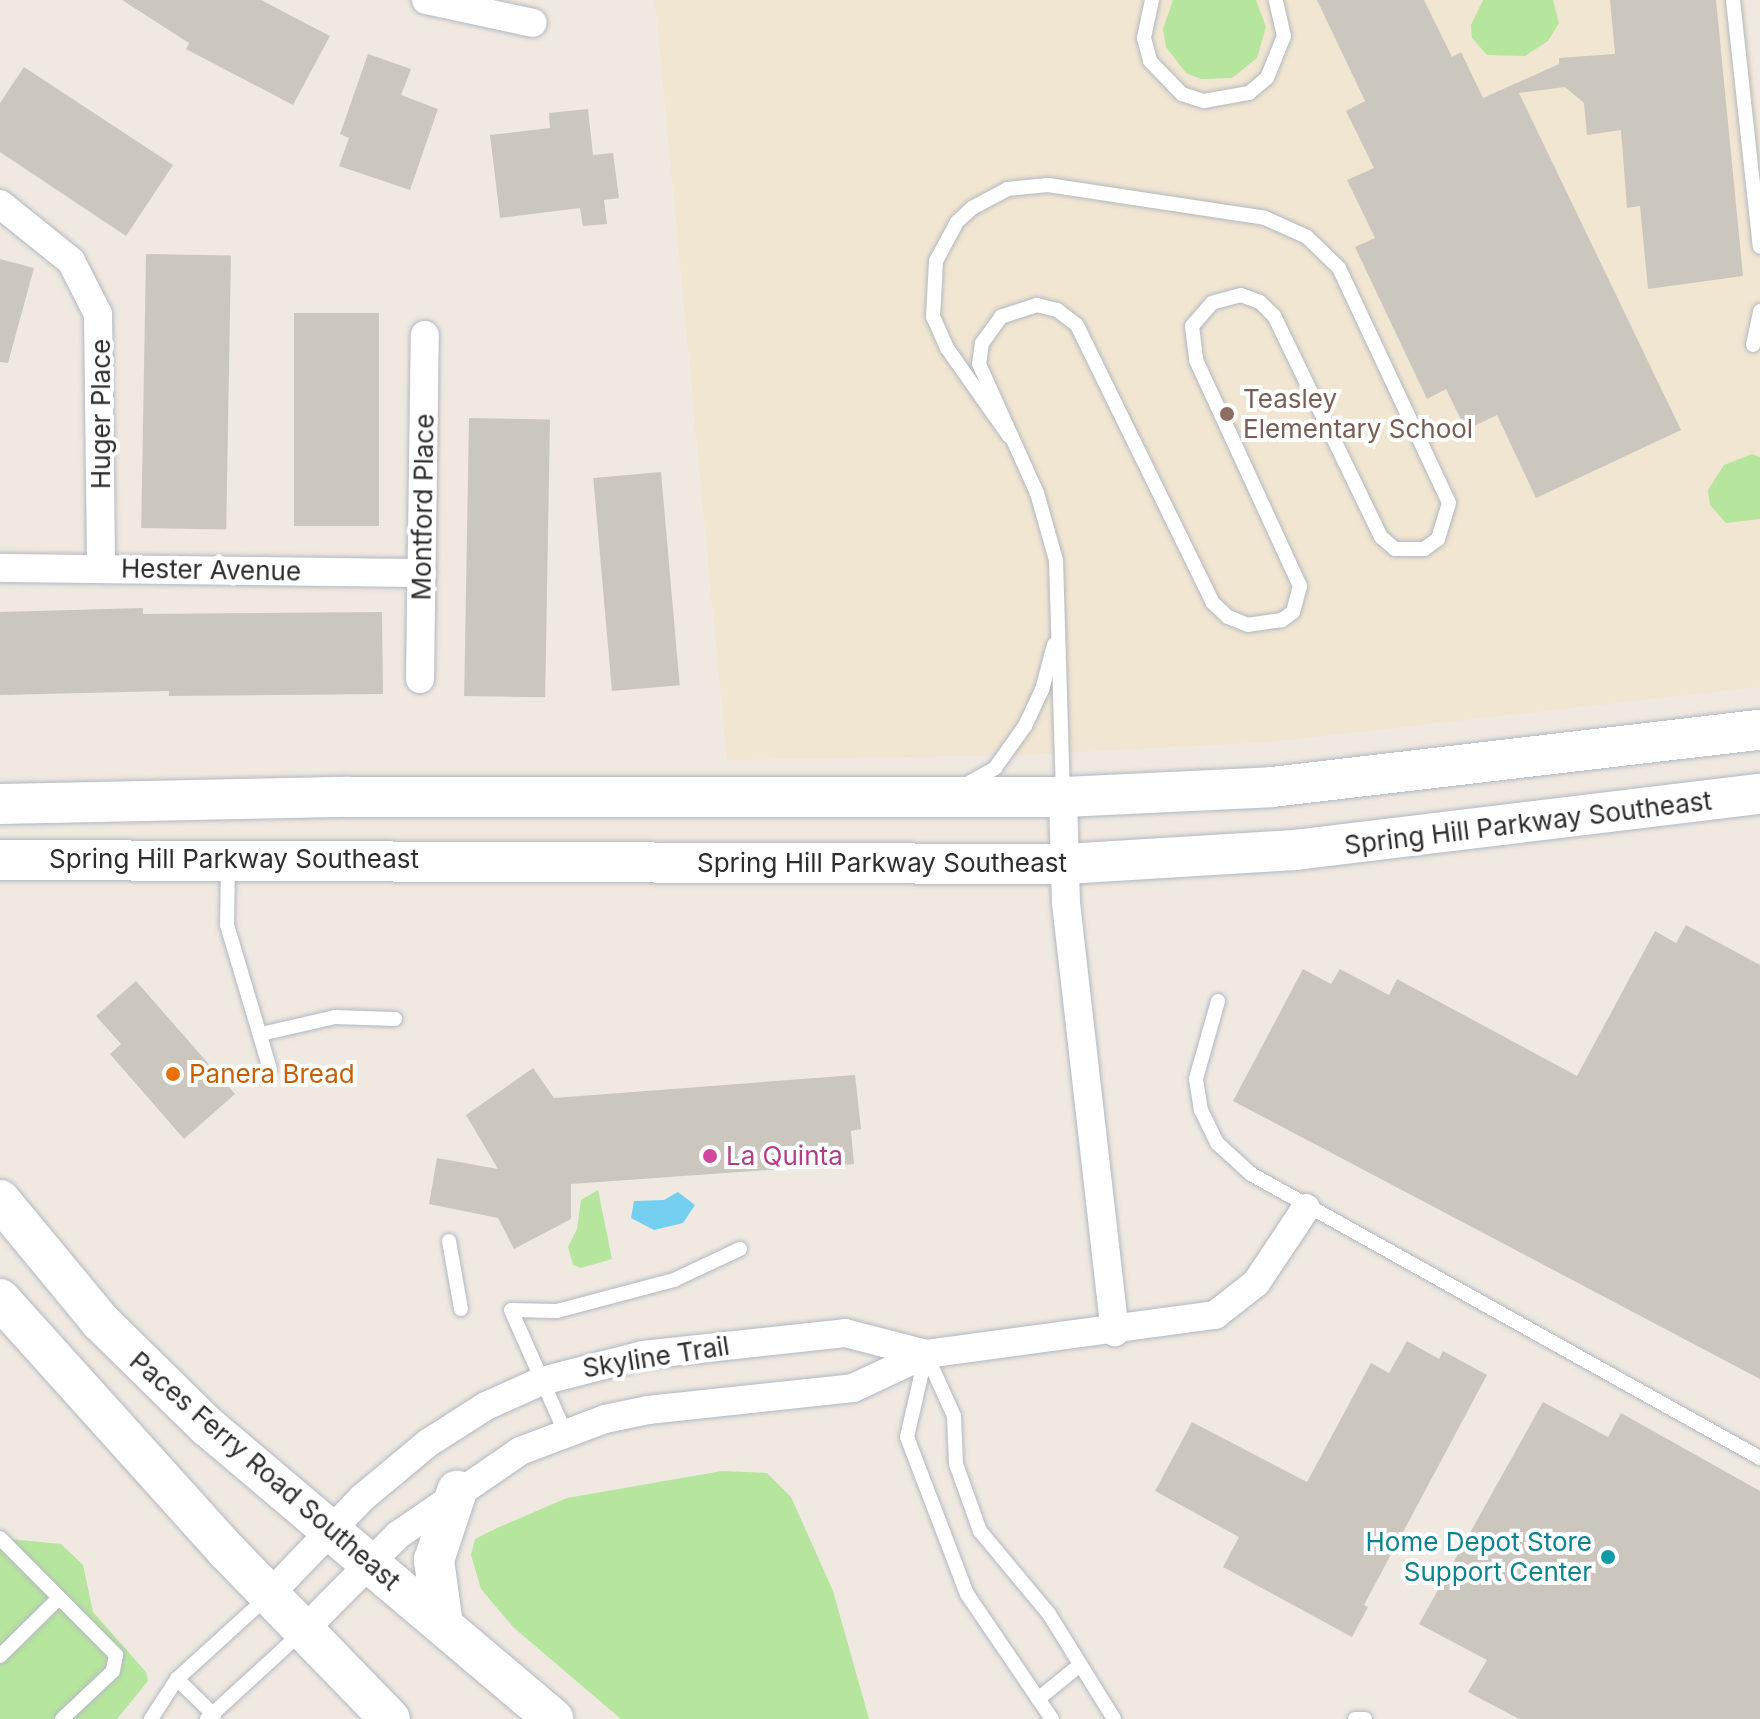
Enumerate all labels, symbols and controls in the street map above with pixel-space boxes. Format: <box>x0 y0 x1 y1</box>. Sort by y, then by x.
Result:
street label: Huger Place <box>85 339 117 489</box>
place label: Teasley Elementary School <box>1243 383 1473 444</box>
marker: Teasley Elementary School <box>1218 405 1236 423</box>
street label: Montford Place <box>406 413 440 601</box>
street label: Hester Avenue <box>121 553 301 587</box>
street label: Spring Hill Parkway Southeast <box>1342 785 1714 861</box>
street label: Spring Hill Parkway Southeast <box>49 843 419 875</box>
street label: Spring Hill Parkway Southeast <box>697 847 1067 879</box>
place label: Panera Bread <box>189 1058 355 1090</box>
marker: Panera Bread <box>164 1065 182 1083</box>
place label: La Quinta <box>726 1140 843 1172</box>
marker: La Quinta <box>701 1147 719 1165</box>
street label: Skyline Trail <box>580 1330 732 1384</box>
street label: Paces Ferry Road Southeast <box>124 1345 406 1597</box>
place label: Home Depot Store Support Center <box>1366 1526 1592 1588</box>
marker: Home Depot Store Support Center <box>1599 1548 1617 1566</box>

